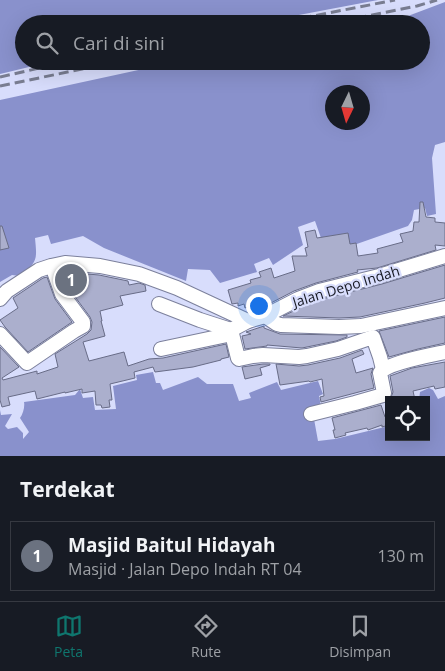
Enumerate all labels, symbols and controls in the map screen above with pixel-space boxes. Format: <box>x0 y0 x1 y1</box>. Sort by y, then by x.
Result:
search box <box>15 15 430 70</box>
icon: search <box>33 29 61 57</box>
text: Cari di sini <box>73 30 165 56</box>
north arrow <box>325 85 370 130</box>
pin: 1 <box>55 261 87 299</box>
street label: Jalan Depo Indah <box>288 261 402 312</box>
your location <box>246 293 272 319</box>
map controls <box>385 396 430 441</box>
button: locate <box>385 396 430 441</box>
text: Terdekat <box>20 475 115 503</box>
text: Masjid Baitul Hidayah <box>68 532 276 558</box>
text: 1 <box>32 545 42 567</box>
text: 130 m <box>378 545 424 567</box>
text: Masjid · Jalan Depo Indah RT 04 <box>68 558 302 580</box>
tab: Peta <box>54 612 83 661</box>
tab: Rute <box>191 612 221 661</box>
tab: Disimpan <box>329 612 391 661</box>

